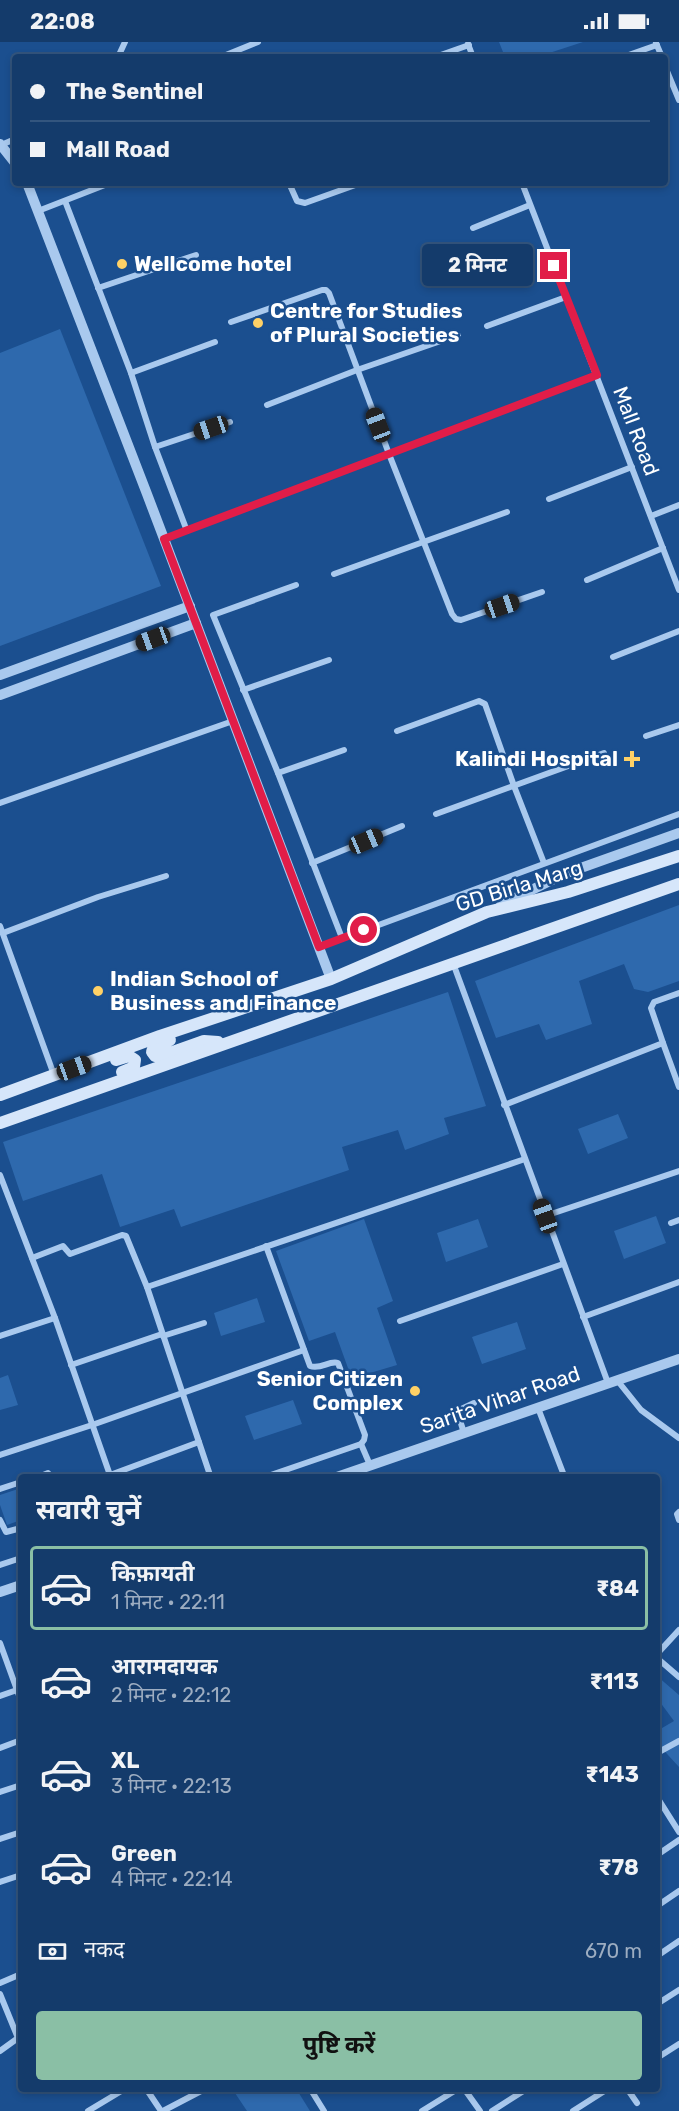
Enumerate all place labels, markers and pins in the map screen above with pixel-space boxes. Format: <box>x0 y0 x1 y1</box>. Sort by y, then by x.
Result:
place label: Wellcome hotel <box>134 251 292 276</box>
marker: Wellcome hotel <box>115 257 129 271</box>
place label: Centre for Studies of Plural Societies <box>270 298 463 347</box>
marker: Centre for Studies of Plural Societies <box>251 316 265 330</box>
place label: Kalindi Hospital <box>455 746 618 771</box>
marker: Kalindi Hospital <box>623 750 641 768</box>
place label: Indian School of Business and Finance <box>110 966 336 1015</box>
marker: Indian School of Business and Finance <box>91 984 105 998</box>
place label: Senior Citizen Complex <box>257 1366 404 1415</box>
marker: Senior Citizen Complex <box>408 1384 422 1398</box>

